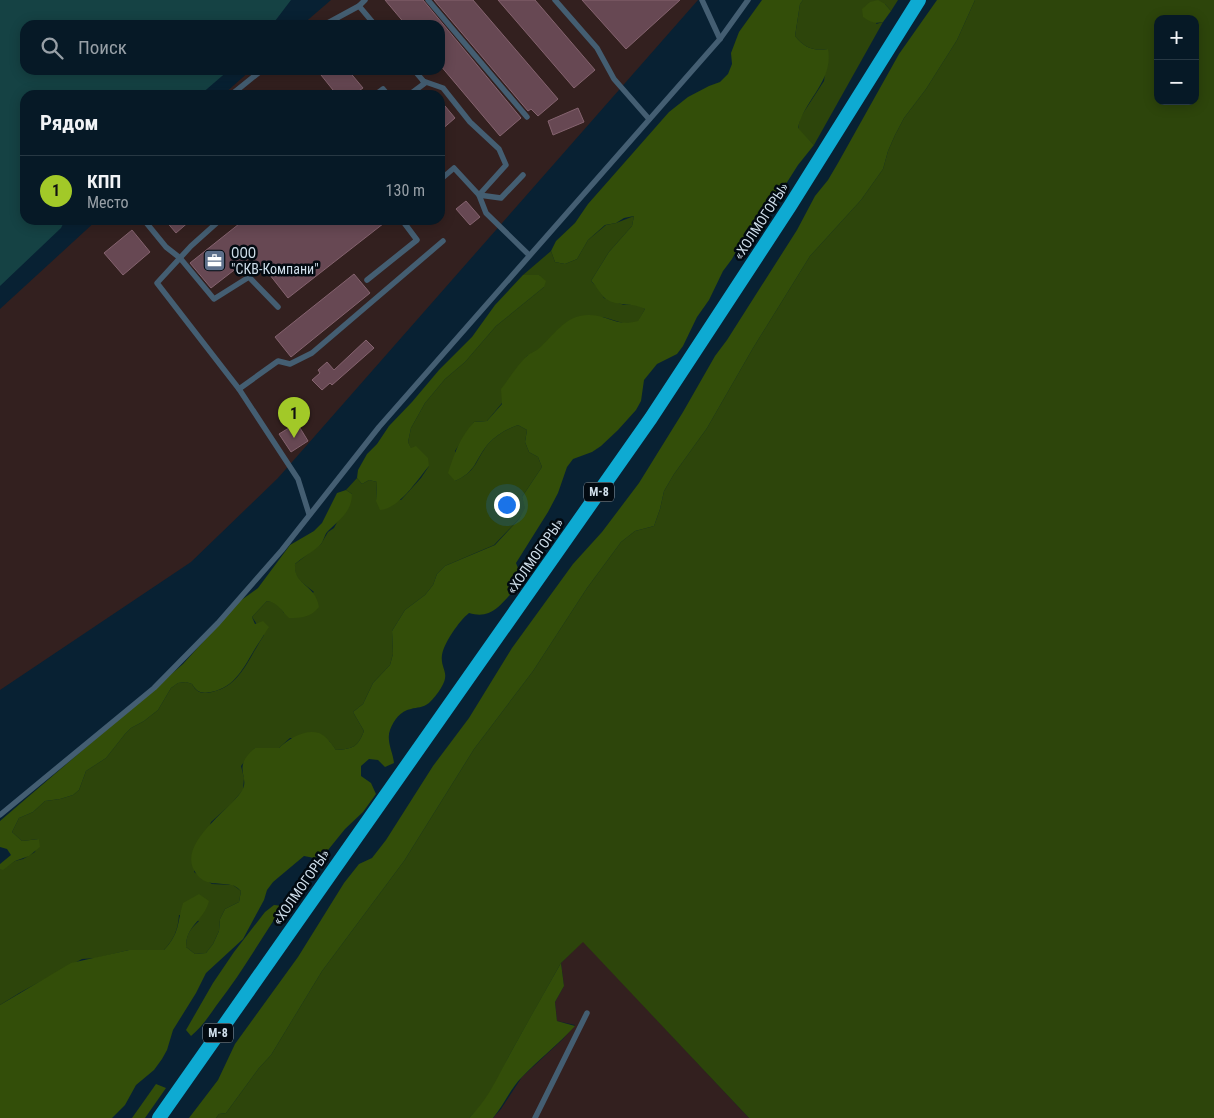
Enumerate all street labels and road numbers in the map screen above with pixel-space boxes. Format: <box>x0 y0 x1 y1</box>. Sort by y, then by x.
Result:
street label: «ХОЛМОГОРЫ» <box>730 180 792 262</box>
road number: М-8 <box>584 482 614 502</box>
street label: «ХОЛМОГОРЫ» <box>503 515 567 597</box>
street label: «ХОЛМОГОРЫ» <box>269 846 333 928</box>
road number: М-8 <box>203 1024 233 1042</box>

